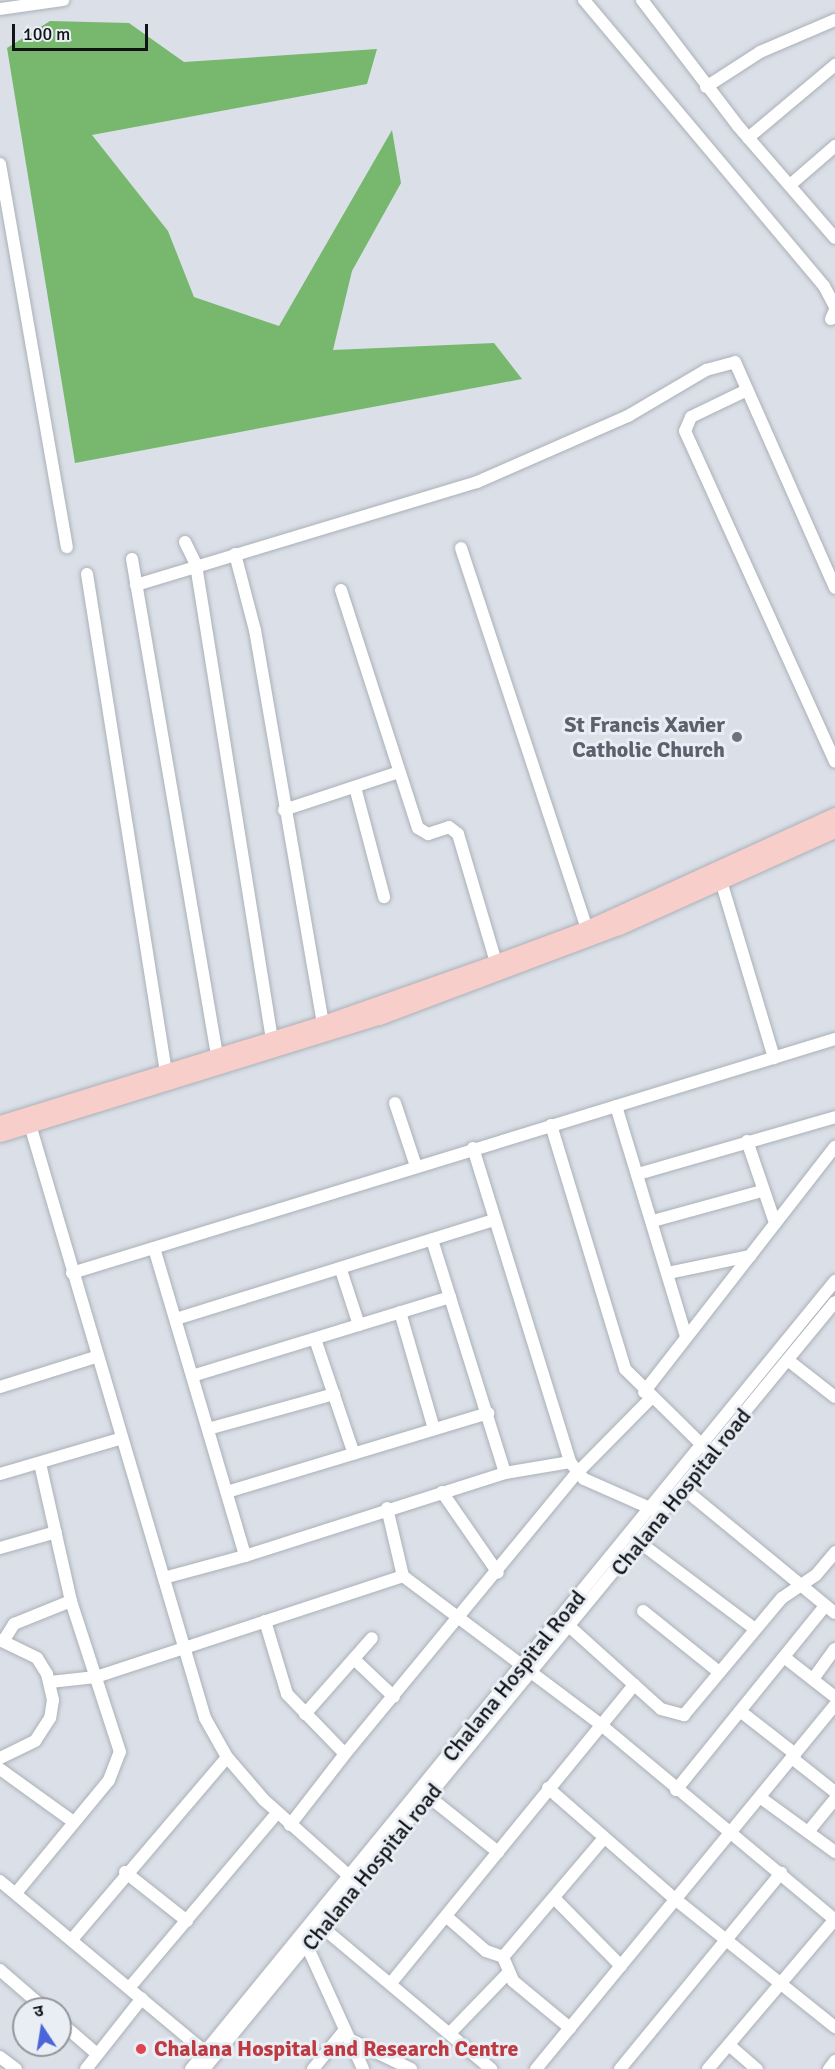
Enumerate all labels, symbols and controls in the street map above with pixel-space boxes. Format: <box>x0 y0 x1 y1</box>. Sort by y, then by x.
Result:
scale bar <box>15 12 152 50</box>
text: 100 m <box>23 23 70 45</box>
place label: St Francis Xavier Catholic Church <box>564 711 725 762</box>
marker: St Francis Xavier Catholic Church <box>730 730 744 744</box>
street label: Chalana Hospital road <box>605 1403 757 1581</box>
street label: Chalana Hospital Road <box>437 1585 591 1767</box>
street label: Chalana Hospital road <box>296 1778 448 1956</box>
north arrow <box>12 1997 72 2057</box>
text: उ <box>32 2001 45 2022</box>
place label: Chalana Hospital and Research Centre <box>154 2036 518 2062</box>
marker: Chalana Hospital and Research Centre <box>132 2040 150 2058</box>

